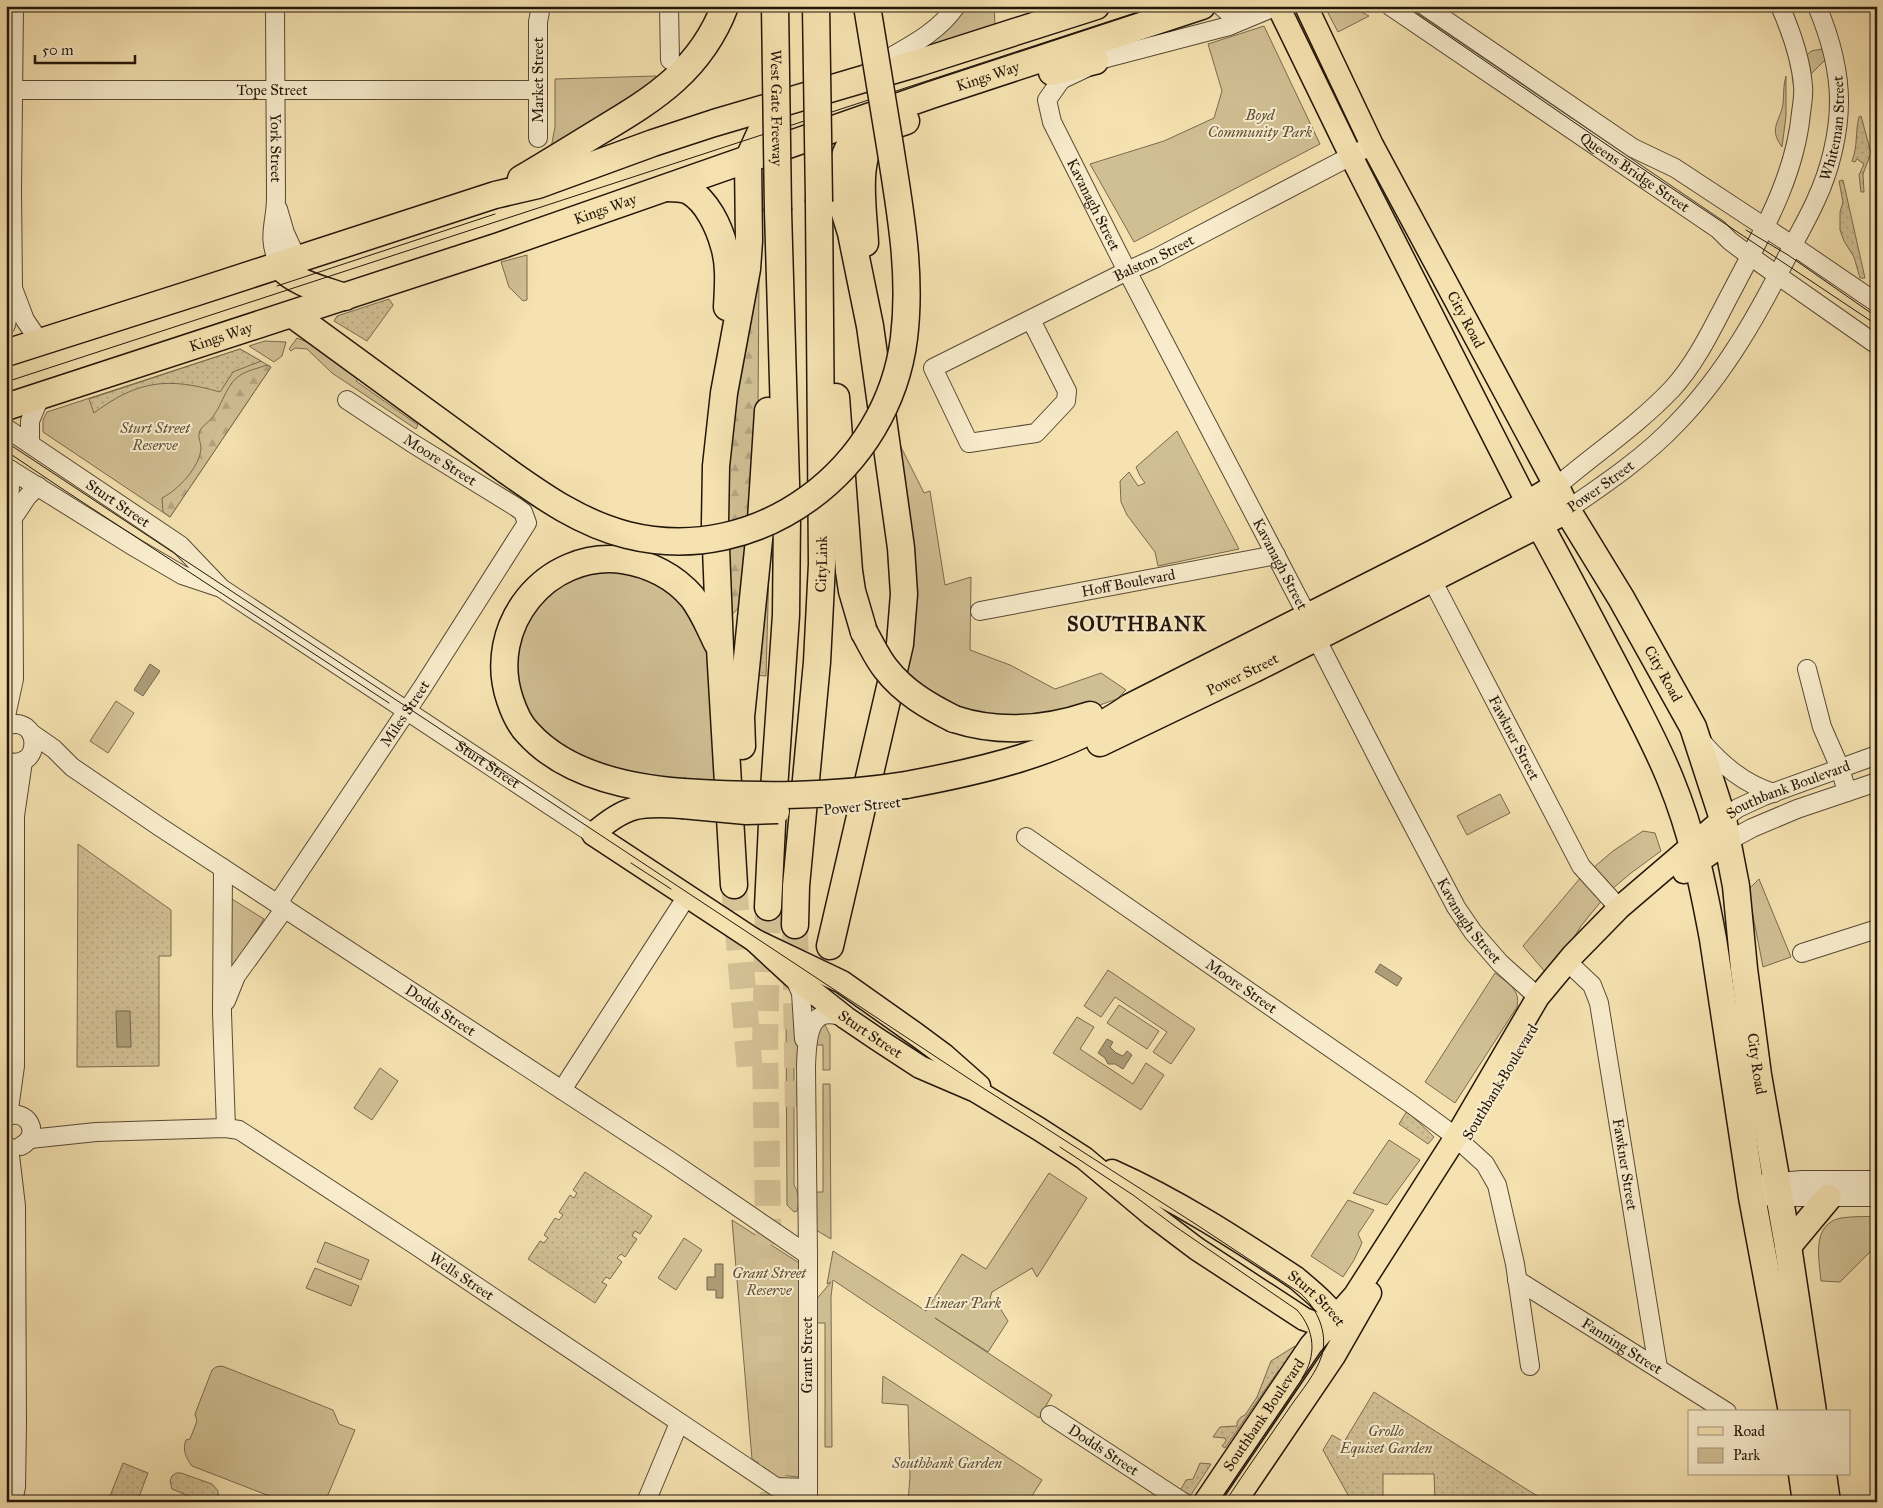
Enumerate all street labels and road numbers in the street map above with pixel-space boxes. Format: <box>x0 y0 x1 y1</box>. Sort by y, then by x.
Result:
street label: Market Street <box>529 36 547 123</box>
street label: West Gate Freeway <box>767 50 786 167</box>
street label: Kings Way <box>954 57 1023 95</box>
street label: Whiteman Street <box>1816 74 1848 183</box>
street label: Tope Street <box>237 81 308 99</box>
street label: York Street <box>267 113 285 183</box>
street label: Queens Bridge Street <box>1576 129 1694 216</box>
street label: Kavanagh Street <box>1063 156 1125 254</box>
street label: Kings Way <box>571 189 640 228</box>
street label: Balston Street <box>1110 230 1198 285</box>
street label: City Road <box>1443 288 1489 351</box>
street label: Kings Way <box>187 318 256 356</box>
street label: Moore Street <box>400 430 480 490</box>
street label: Power Street <box>1564 456 1638 516</box>
street label: Sturt Street <box>83 475 154 532</box>
street label: Kavanagh Street <box>1249 515 1312 613</box>
street label: CityLink <box>812 536 831 593</box>
street label: Hoff Boulevard <box>1080 565 1177 601</box>
street label: City Road <box>1640 642 1686 706</box>
street label: Power Street <box>1203 649 1282 700</box>
street label: Miles Street <box>376 677 434 750</box>
street label: Fawkner Street <box>1485 692 1544 784</box>
street label: Sturt Street <box>452 737 524 793</box>
street label: Southbank Boulevard <box>1722 756 1853 823</box>
street label: Power Street <box>822 793 902 819</box>
street label: Kavanagh Street <box>1433 875 1506 968</box>
street label: Moore Street <box>1202 955 1281 1018</box>
street label: Dodds Street <box>402 981 480 1040</box>
street label: Sturt Street <box>835 1006 906 1063</box>
street label: Southbank Boulevard <box>1458 1020 1542 1143</box>
street label: City Road <box>1744 1032 1770 1096</box>
street label: Fawkner Street <box>1609 1117 1641 1212</box>
street label: Wells Street <box>426 1248 498 1305</box>
street label: Sturt Street <box>1285 1266 1350 1330</box>
street label: Fanning Street <box>1578 1314 1666 1378</box>
street label: Grant Street <box>798 1316 816 1393</box>
street label: Southbank Boulevard <box>1219 1355 1308 1475</box>
street label: Dodds Street <box>1065 1420 1143 1480</box>

